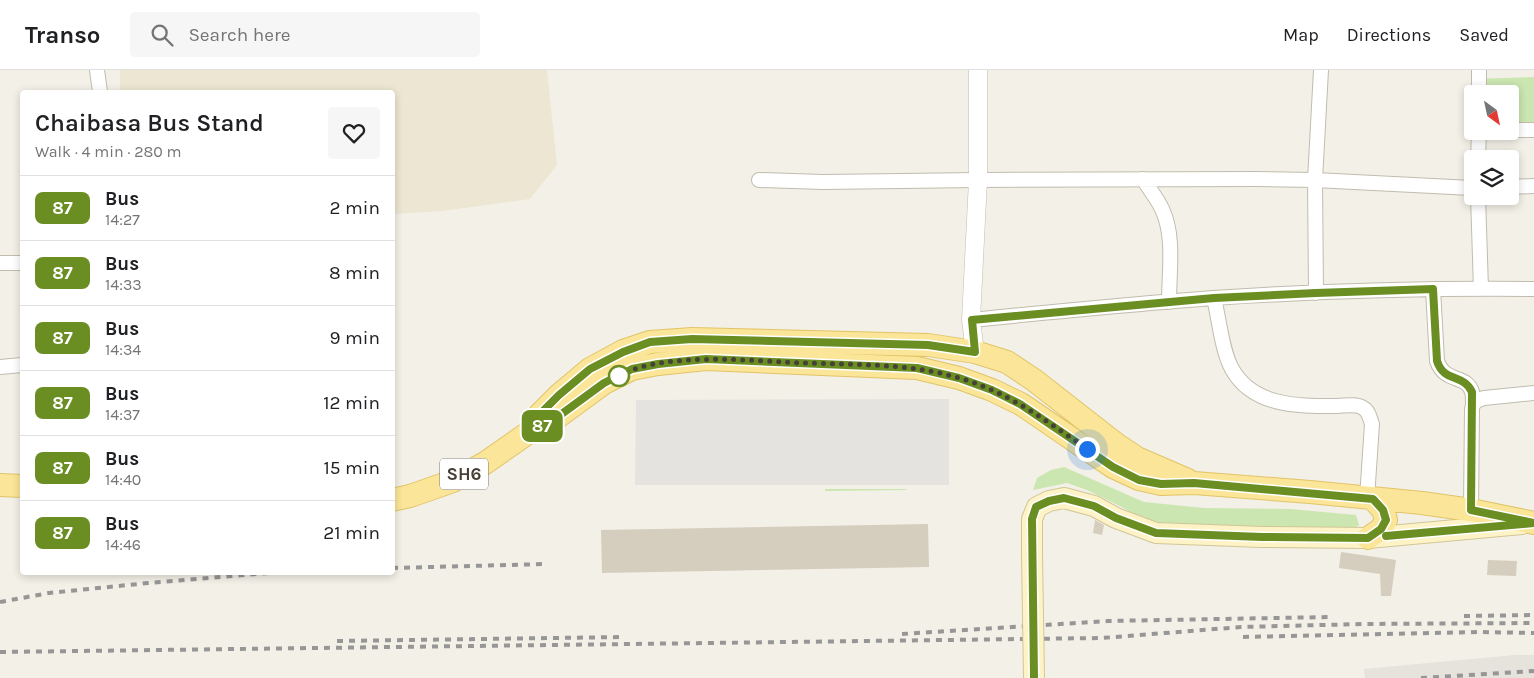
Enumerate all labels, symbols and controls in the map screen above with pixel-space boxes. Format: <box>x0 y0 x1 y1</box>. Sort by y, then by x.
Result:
search box <box>130 12 480 57</box>
text: Transo <box>25 21 100 49</box>
icon: search <box>148 21 176 49</box>
text: Search here <box>188 24 291 46</box>
text: Map <box>1283 24 1319 46</box>
text: Directions <box>1347 24 1431 46</box>
text: Saved <box>1459 24 1509 46</box>
north arrow <box>1464 85 1519 140</box>
map controls <box>1464 85 1519 205</box>
button: heart <box>328 107 380 159</box>
text: Chaibasa Bus Stand <box>35 109 264 137</box>
text: Walk · 4 min · 280 m <box>35 142 182 161</box>
button: layers <box>1464 150 1519 205</box>
text: Bus <box>105 188 139 210</box>
text: 87 <box>52 197 73 219</box>
text: 2 min <box>330 197 380 219</box>
text: 14:27 <box>105 210 140 229</box>
text: Bus <box>105 253 139 275</box>
text: 87 <box>52 262 73 284</box>
text: 8 min <box>329 262 380 284</box>
text: 14:33 <box>105 275 142 294</box>
text: Bus <box>105 318 139 340</box>
text: 87 <box>52 327 73 349</box>
text: 9 min <box>330 327 380 349</box>
text: 14:34 <box>105 340 141 359</box>
unlabelled marker <box>608 365 630 387</box>
text: Bus <box>105 383 139 405</box>
text: 87 <box>52 392 73 414</box>
text: 12 min <box>323 392 380 414</box>
text: 14:37 <box>105 405 140 424</box>
line badge: 87 <box>520 410 564 442</box>
text: 87 <box>532 415 552 437</box>
your location <box>1075 437 1100 462</box>
text: Bus <box>105 448 139 470</box>
text: 87 <box>52 457 73 479</box>
text: 15 min <box>324 457 380 479</box>
road number: SH6 <box>440 458 488 489</box>
text: 14:40 <box>105 470 141 489</box>
text: Bus <box>105 513 139 535</box>
text: 87 <box>52 522 73 544</box>
text: 21 min <box>323 522 380 544</box>
text: 14:46 <box>105 535 141 554</box>

